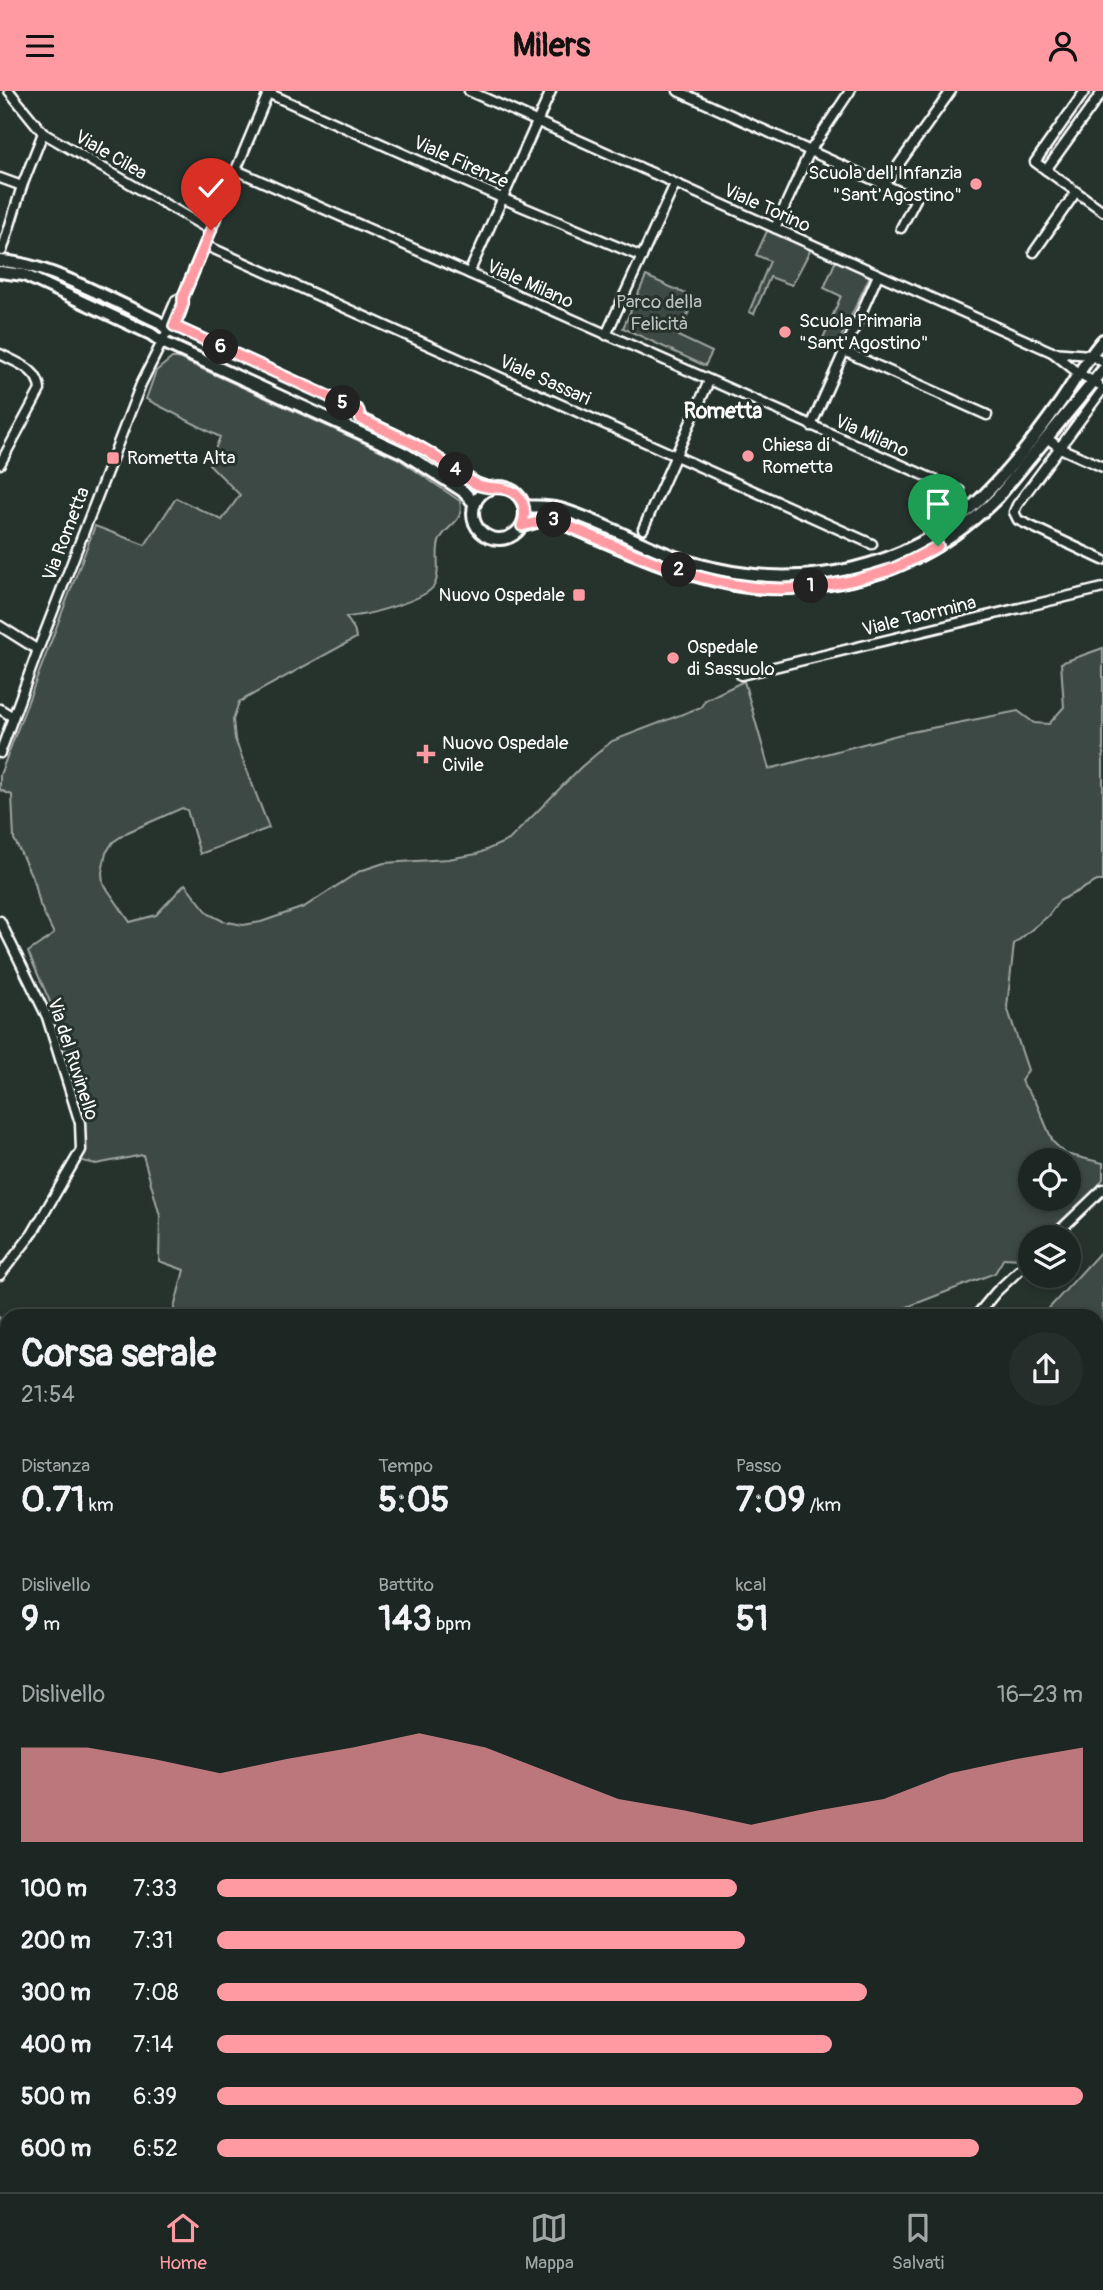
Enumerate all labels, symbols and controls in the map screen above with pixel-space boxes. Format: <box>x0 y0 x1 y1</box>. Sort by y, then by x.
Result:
text: Milers <box>513 26 590 66</box>
icon: menu <box>21 27 59 65</box>
icon: person <box>1044 27 1082 65</box>
street label: Viale Cilea <box>71 125 152 185</box>
street label: Viale Firenze <box>410 130 513 194</box>
pin <box>181 158 241 230</box>
place label: Scuola dell'Infanzia "Sant'Agostino" <box>808 161 962 207</box>
icon: check <box>192 169 230 207</box>
marker: Scuola dell'Infanzia "Sant'Agostino" <box>968 176 984 192</box>
street label: Viale Torino <box>720 178 814 238</box>
street label: Viale Milano <box>483 254 577 314</box>
park label: Parco della Felicità <box>616 290 702 336</box>
place label: Scuola Primaria "Sant'Agostino" <box>799 309 929 355</box>
marker: Scuola Primaria "Sant'Agostino" <box>777 324 793 340</box>
pin: 6 <box>204 329 238 365</box>
text: 6 <box>215 334 226 358</box>
street label: Viale Sassari <box>496 349 594 411</box>
pin: 5 <box>326 385 360 421</box>
text: 5 <box>337 390 348 414</box>
district label: Rometta <box>684 398 762 425</box>
street label: Via Milano <box>831 409 913 463</box>
place label: Chiesa di Rometta <box>762 433 833 479</box>
place label: Rometta Alta <box>127 446 236 470</box>
marker: Chiesa di Rometta <box>740 448 756 464</box>
marker: Rometta Alta <box>105 450 121 466</box>
pin: 4 <box>438 453 474 487</box>
text: 4 <box>450 457 461 481</box>
pin <box>908 474 968 546</box>
street label: Via Rometta <box>37 483 95 584</box>
icon: arrive <box>919 485 957 523</box>
pin: 3 <box>536 503 572 537</box>
text: 3 <box>548 507 559 531</box>
pin: 2 <box>662 553 696 587</box>
text: 2 <box>673 557 684 581</box>
pin: 1 <box>794 568 828 603</box>
text: 1 <box>807 573 814 597</box>
place label: Nuovo Ospedale <box>439 583 566 607</box>
marker: Nuovo Ospedale <box>571 587 587 603</box>
street label: Viale Taormina <box>860 590 979 642</box>
place label: Ospedale di Sassuolo <box>687 635 775 681</box>
marker: Ospedale di Sassuolo <box>665 650 681 666</box>
place label: Nuovo Ospedale Civile <box>442 731 569 777</box>
marker: Nuovo Ospedale Civile <box>416 744 436 764</box>
street label: Via del Ruvinello <box>42 995 104 1123</box>
map controls <box>1018 1148 1081 1288</box>
button: locate <box>1018 1148 1081 1211</box>
button: layers <box>1018 1225 1081 1288</box>
text: Corsa serale <box>21 1330 216 1378</box>
button: share <box>1009 1332 1083 1406</box>
text: 21:54 <box>21 1380 75 1409</box>
text: Distanza <box>21 1454 90 1478</box>
text: Tempo <box>378 1454 433 1478</box>
text: Passo <box>736 1454 781 1478</box>
text: 0.71 <box>21 1478 85 1522</box>
text: 5:05 <box>378 1478 450 1522</box>
text: 7:09 <box>736 1478 805 1522</box>
text: km <box>85 1493 114 1517</box>
text: /km <box>805 1493 841 1517</box>
text: Dislivello <box>21 1573 90 1597</box>
text: Battito <box>378 1573 434 1597</box>
text: kcal <box>736 1573 767 1597</box>
text: 9 <box>21 1597 39 1641</box>
text: 143 <box>378 1597 432 1641</box>
text: 51 <box>736 1597 768 1641</box>
text: m <box>39 1612 60 1636</box>
text: bpm <box>432 1612 471 1636</box>
text: Dislivello <box>21 1680 105 1709</box>
text: 16–23 m <box>997 1680 1083 1709</box>
text: 100 m <box>21 1874 87 1903</box>
text: 7:33 <box>133 1874 177 1903</box>
text: 200 m <box>21 1926 91 1955</box>
text: 7:31 <box>133 1926 173 1955</box>
text: 300 m <box>21 1978 91 2007</box>
text: 7:08 <box>133 1978 179 2007</box>
text: 400 m <box>21 2030 91 2059</box>
text: 7:14 <box>133 2030 174 2059</box>
text: 500 m <box>21 2082 90 2111</box>
text: 6:39 <box>133 2082 177 2111</box>
text: 600 m <box>21 2134 91 2163</box>
text: 6:52 <box>133 2134 178 2163</box>
tab: Home <box>159 2209 207 2275</box>
tab: Mappa <box>525 2209 574 2275</box>
tab: Salvati <box>892 2209 944 2275</box>

